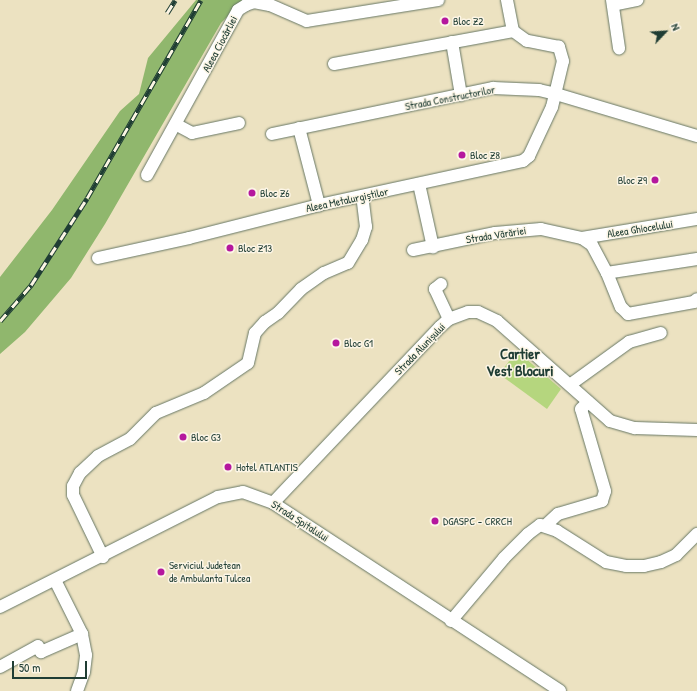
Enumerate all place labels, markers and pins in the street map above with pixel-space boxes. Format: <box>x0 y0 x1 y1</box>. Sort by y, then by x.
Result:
place label: Bloc Z2 <box>453 14 483 28</box>
marker: Bloc Z2 <box>440 16 450 26</box>
place label: Bloc Z8 <box>470 148 500 162</box>
marker: Bloc Z8 <box>457 150 467 160</box>
place label: Bloc Z9 <box>618 173 647 187</box>
marker: Bloc Z9 <box>650 175 660 185</box>
place label: Bloc Z6 <box>260 186 290 200</box>
marker: Bloc Z6 <box>247 188 257 198</box>
place label: Bloc Z13 <box>238 241 272 255</box>
marker: Bloc Z13 <box>225 243 235 253</box>
place label: Bloc G1 <box>344 336 373 350</box>
marker: Bloc G1 <box>331 338 341 348</box>
place label: Bloc G3 <box>191 430 221 444</box>
marker: Bloc G3 <box>178 432 188 442</box>
place label: Hotel ATLANTIS <box>236 460 298 474</box>
marker: Hotel ATLANTIS <box>223 462 233 472</box>
place label: DGASPC - CRRCH <box>443 514 512 528</box>
marker: DGASPC - CRRCH <box>430 516 440 526</box>
place label: Serviciul Judetean de Ambulanta Tulcea <box>169 559 250 585</box>
marker: Serviciul Judetean de Ambulanta Tulcea <box>156 567 166 577</box>

